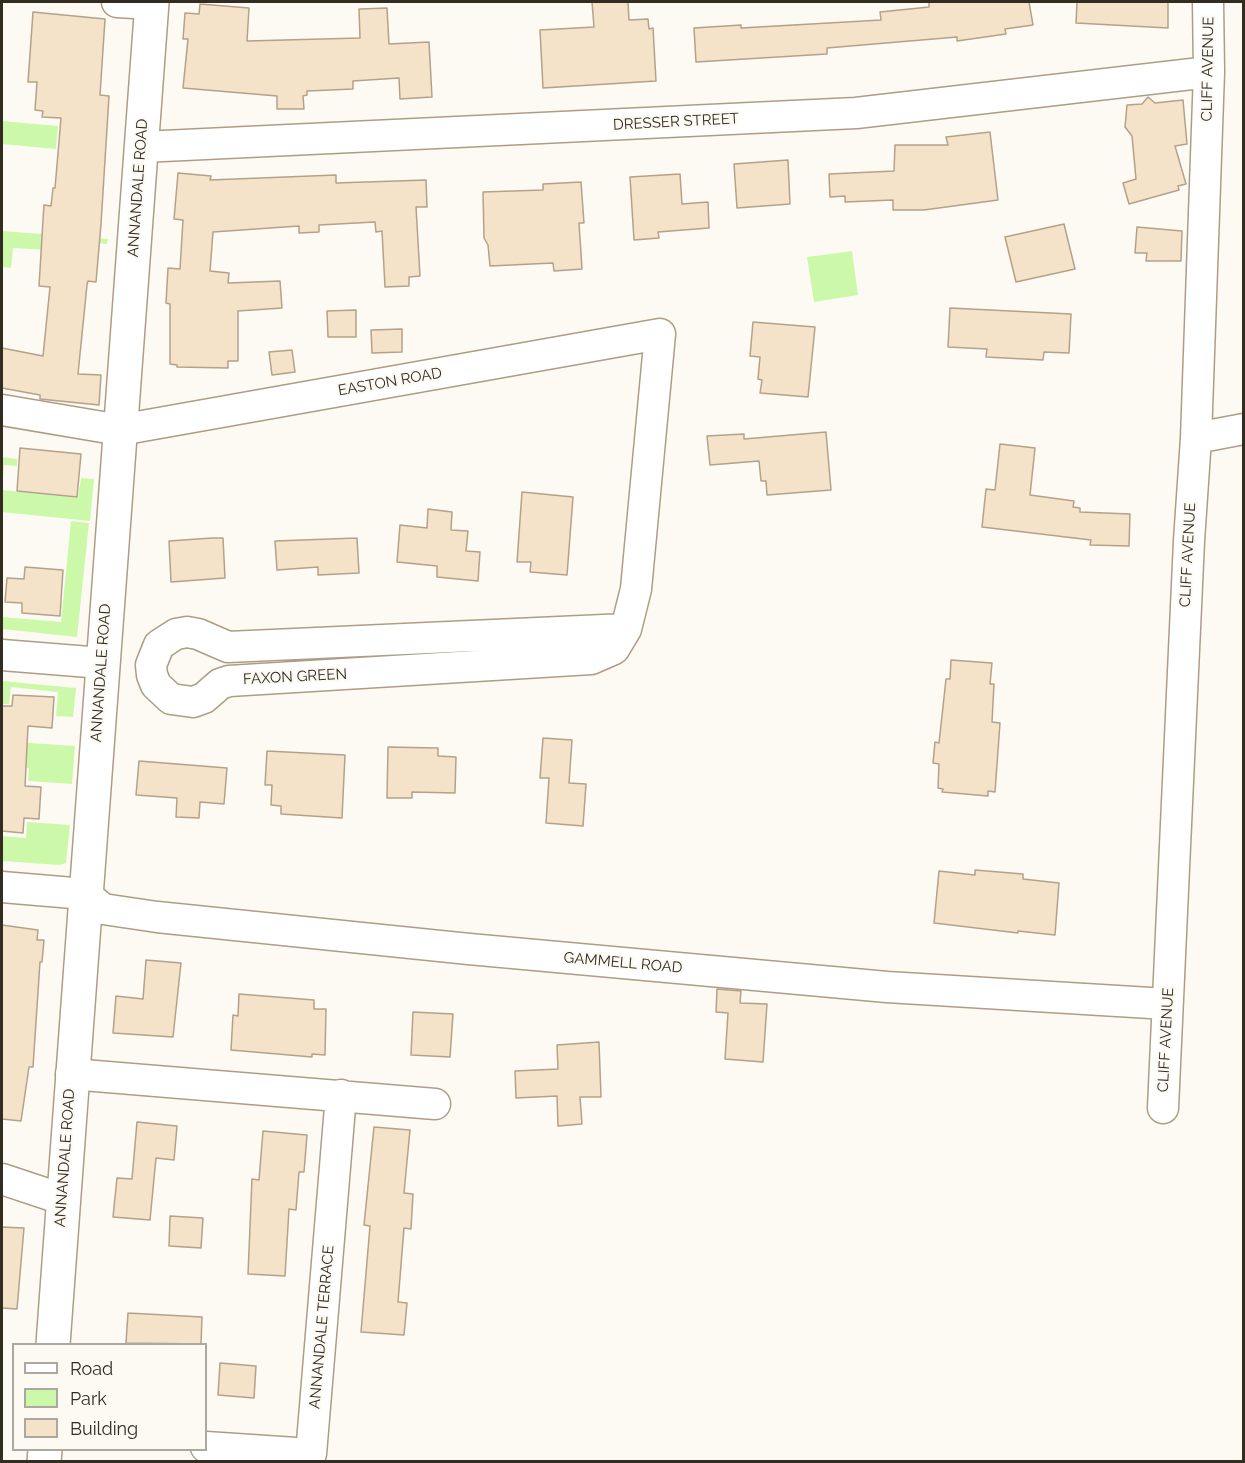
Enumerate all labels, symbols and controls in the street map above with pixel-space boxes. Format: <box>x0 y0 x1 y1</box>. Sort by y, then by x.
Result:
street label: CLIFF AVENUE <box>1198 16 1218 122</box>
street label: DRESSER STREET <box>613 110 739 134</box>
street label: ANNANDALE ROAD <box>124 118 152 258</box>
street label: EASTON ROAD <box>337 364 443 400</box>
street label: CLIFF AVENUE <box>1176 502 1200 608</box>
street label: ANNANDALE ROAD <box>87 603 115 743</box>
street label: FAXON GREEN <box>243 665 347 689</box>
street label: GAMMELL ROAD <box>563 949 683 977</box>
street label: CLIFF AVENUE <box>1154 987 1178 1093</box>
street label: ANNANDALE ROAD <box>51 1088 79 1228</box>
street label: ANNANDALE TERRACE <box>306 1244 338 1410</box>
legend <box>12 1343 207 1451</box>
text: Road <box>70 1358 113 1379</box>
text: Park <box>70 1388 107 1409</box>
text: Building <box>70 1418 138 1439</box>

